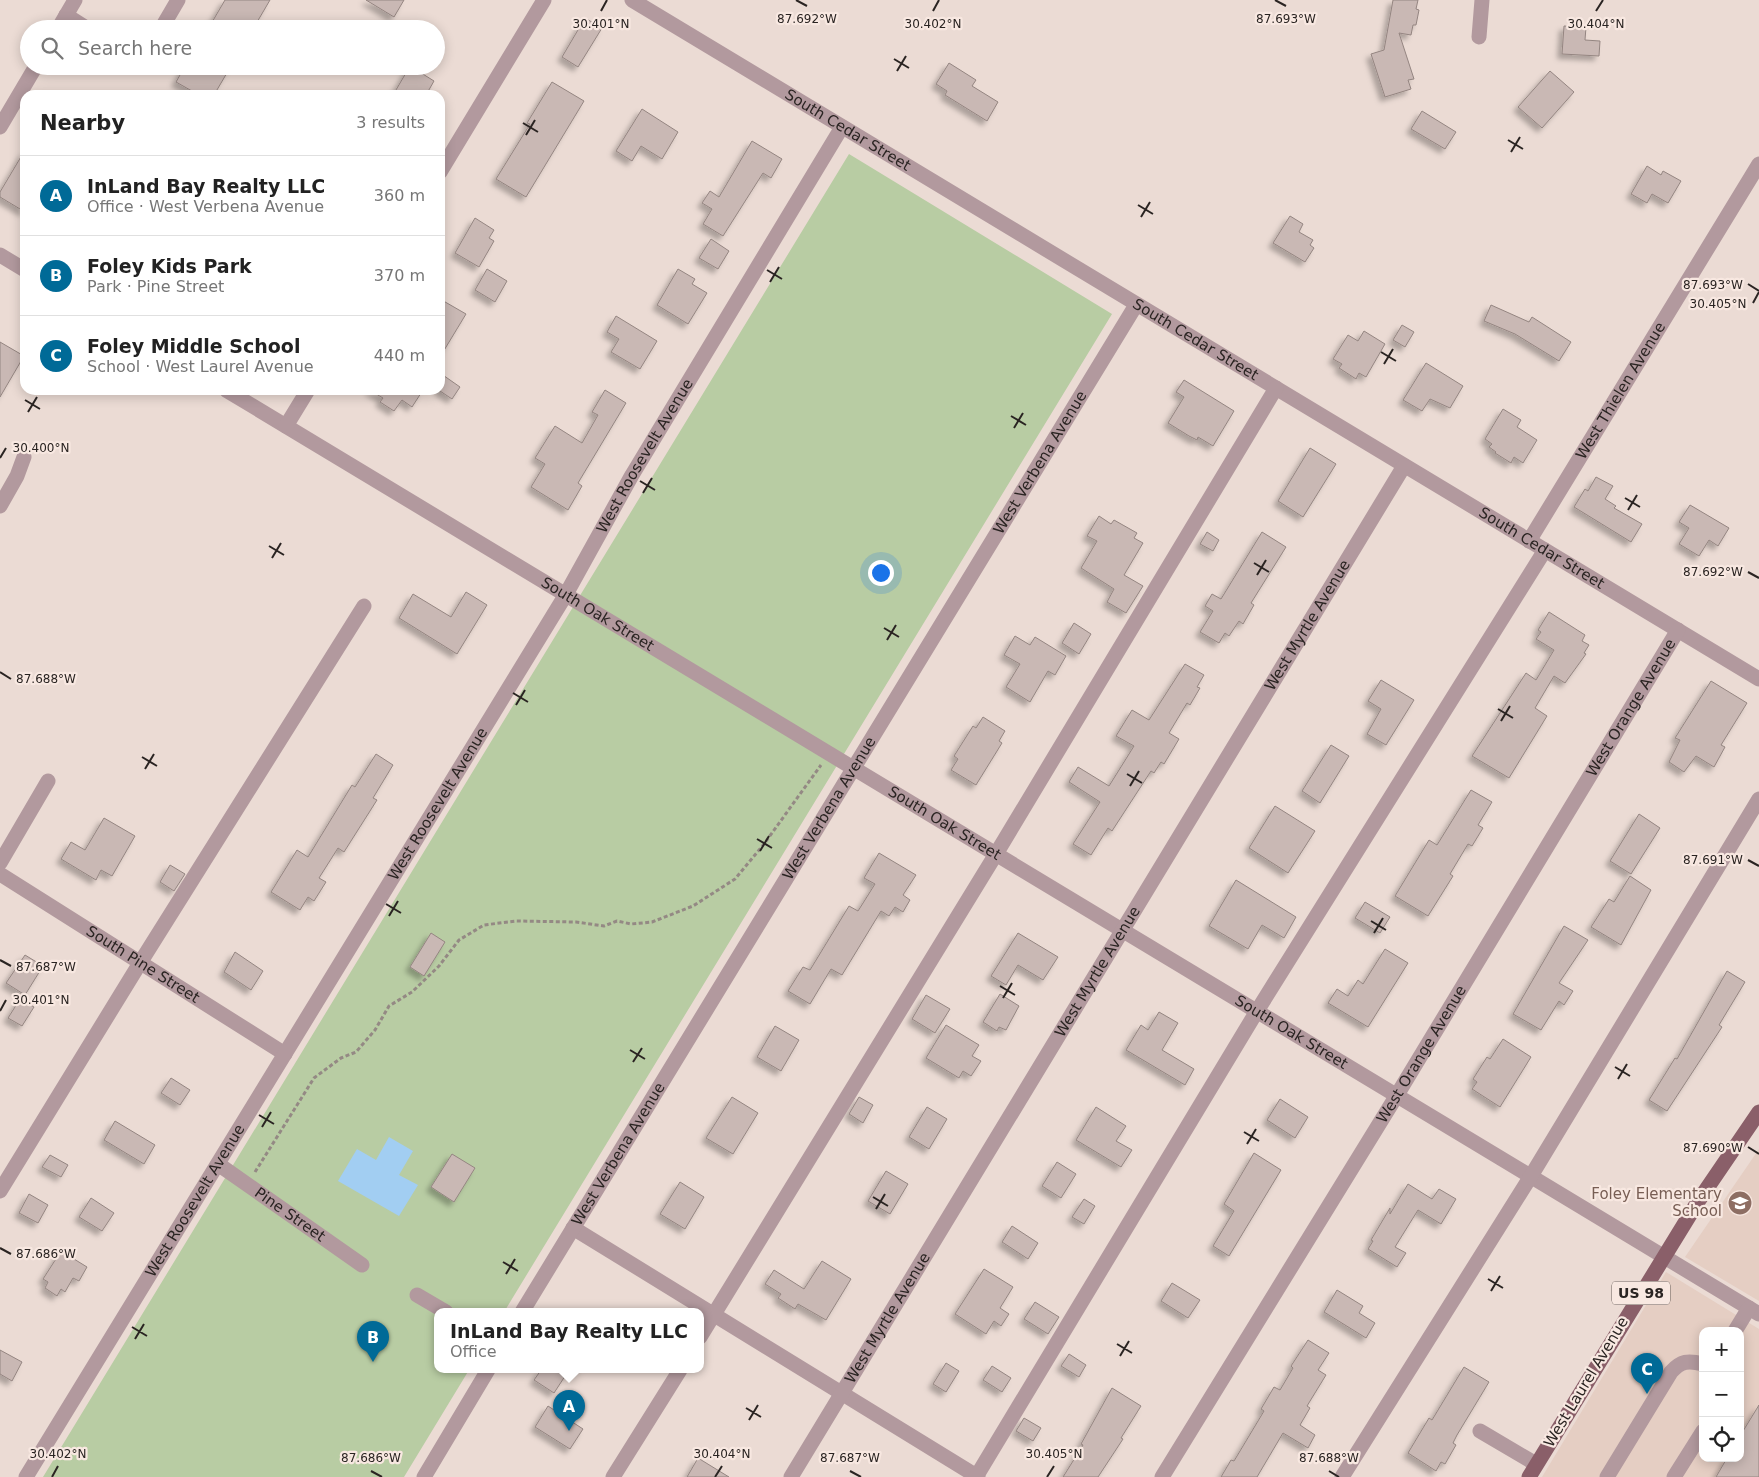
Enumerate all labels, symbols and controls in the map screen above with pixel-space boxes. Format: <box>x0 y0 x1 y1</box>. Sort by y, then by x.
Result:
text: 87.692°W <box>777 12 837 26</box>
text: 87.693°W <box>1256 12 1316 26</box>
text: 30.401°N <box>573 17 629 31</box>
text: 30.402°N <box>905 17 961 31</box>
text: 30.404°N <box>1568 17 1624 31</box>
search box <box>20 20 445 75</box>
icon: search <box>38 34 66 62</box>
text: Search here <box>78 37 192 59</box>
street label: South Cedar Street <box>782 85 914 175</box>
text: Nearby <box>40 111 125 135</box>
text: 3 results <box>356 113 425 132</box>
text: InLand Bay Realty LLC <box>87 175 325 197</box>
text: A <box>50 186 62 205</box>
text: 360 m <box>374 186 425 205</box>
text: Office · West Verbena Avenue <box>87 197 324 216</box>
text: Foley Kids Park <box>87 255 252 277</box>
text: B <box>50 266 62 285</box>
text: 370 m <box>374 266 425 285</box>
text: Park · Pine Street <box>87 277 224 296</box>
text: 87.693°W <box>1683 278 1743 292</box>
street label: South Cedar Street <box>1130 295 1262 384</box>
text: 30.405°N <box>1690 297 1746 311</box>
street label: West Thielen Avenue <box>1572 319 1669 463</box>
text: Foley Middle School <box>87 335 300 357</box>
text: C <box>50 346 62 365</box>
text: 440 m <box>374 346 425 365</box>
text: School · West Laurel Avenue <box>87 357 314 376</box>
street label: West Roosevelt Avenue <box>593 376 697 536</box>
street label: West Verbena Avenue <box>990 388 1090 537</box>
text: 30.400°N <box>13 441 69 455</box>
street label: South Cedar Street <box>1476 503 1608 593</box>
street label: West Myrtle Avenue <box>1261 557 1354 694</box>
your location <box>868 560 894 586</box>
text: 87.692°W <box>1683 565 1743 579</box>
street label: South Oak Street <box>538 573 657 655</box>
street label: West Orange Avenue <box>1583 636 1680 780</box>
text: 87.688°W <box>16 672 76 686</box>
street label: West Roosevelt Avenue <box>384 724 491 884</box>
street label: West Verbena Avenue <box>779 733 880 883</box>
street label: South Oak Street <box>885 782 1004 864</box>
text: 87.691°W <box>1683 853 1743 867</box>
street label: West Myrtle Avenue <box>1051 903 1144 1040</box>
street label: South Pine Street <box>83 922 203 1007</box>
text: 87.687°W <box>16 960 76 974</box>
street label: West Orange Avenue <box>1373 982 1470 1126</box>
street label: South Oak Street <box>1232 991 1351 1073</box>
text: 30.401°N <box>13 993 69 1007</box>
street label: West Verbena Avenue <box>568 1079 669 1229</box>
street label: West Roosevelt Avenue <box>142 1121 249 1280</box>
text: 87.690°W <box>1683 1141 1743 1155</box>
street label: Pine Street <box>251 1184 329 1246</box>
place label: Foley Elementary School <box>1591 1185 1722 1220</box>
school or university icon: Foley Elementary School <box>1727 1190 1753 1216</box>
text: 87.686°W <box>16 1247 76 1261</box>
street label: West Myrtle Avenue <box>841 1249 934 1387</box>
road number: US 98 <box>1612 1282 1670 1305</box>
popup <box>434 1308 704 1373</box>
street label: West Laurel Avenue <box>1540 1314 1632 1450</box>
text: InLand Bay Realty LLC <box>450 1320 688 1342</box>
pin: B <box>357 1321 389 1362</box>
map controls <box>1699 1327 1744 1462</box>
button: + <box>1699 1327 1744 1372</box>
text: Office <box>450 1342 497 1361</box>
pin: C <box>1631 1353 1663 1394</box>
button: − <box>1699 1372 1744 1417</box>
pin: A <box>553 1390 585 1431</box>
button: locate <box>1699 1417 1744 1462</box>
text: 30.402°N <box>30 1447 86 1461</box>
text: 30.404°N <box>694 1447 750 1461</box>
text: 30.405°N <box>1026 1447 1082 1461</box>
text: 87.686°W <box>341 1451 401 1465</box>
text: 87.687°W <box>820 1451 880 1465</box>
text: 87.688°W <box>1299 1451 1359 1465</box>

